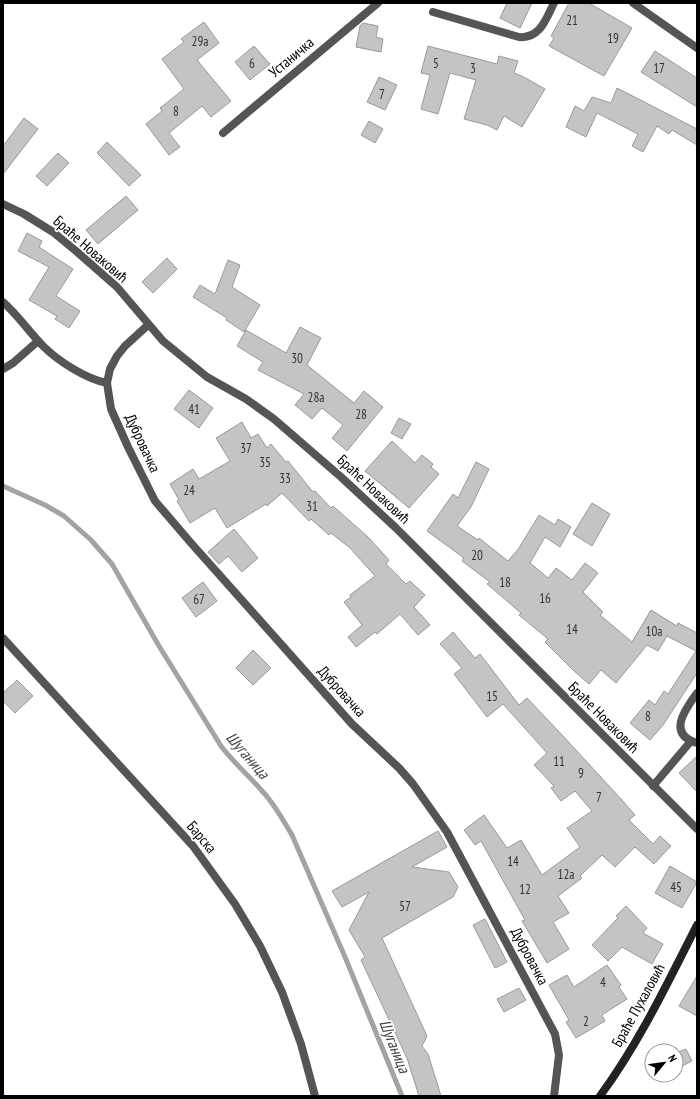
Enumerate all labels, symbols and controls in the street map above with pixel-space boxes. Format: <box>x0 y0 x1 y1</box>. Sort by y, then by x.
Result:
house number: 21 <box>566 12 578 29</box>
house number: 19 <box>607 30 619 47</box>
house number: 29a <box>192 33 208 50</box>
street label: Устаничка <box>265 33 317 81</box>
house number: 6 <box>249 55 255 72</box>
house number: 5 <box>433 55 439 72</box>
house number: 3 <box>470 60 476 77</box>
house number: 17 <box>653 60 665 77</box>
house number: 7 <box>379 86 385 103</box>
house number: 8 <box>173 103 179 120</box>
street label: Браће Новаковић <box>50 211 132 287</box>
house number: 30 <box>291 350 303 367</box>
house number: 28a <box>308 389 324 406</box>
house number: 41 <box>188 401 200 418</box>
house number: 28 <box>355 406 367 423</box>
street label: Дубровачка <box>121 411 165 475</box>
house number: 37 <box>240 440 252 457</box>
street label: Браће Новаковић <box>333 450 415 528</box>
house number: 35 <box>259 454 271 471</box>
house number: 33 <box>279 470 291 487</box>
house number: 24 <box>183 482 195 499</box>
house number: 31 <box>306 498 318 515</box>
house number: 20 <box>471 547 483 564</box>
house number: 18 <box>499 574 511 591</box>
house number: 16 <box>539 590 551 607</box>
house number: 67 <box>193 591 205 608</box>
house number: 14 <box>566 621 578 638</box>
house number: 10a <box>646 623 662 640</box>
street label: Дубровачка <box>314 661 370 721</box>
street label: Браће Новаковић <box>564 677 644 757</box>
house number: 15 <box>486 688 498 705</box>
house number: 8 <box>645 708 651 725</box>
water label: Шуганица <box>222 727 275 784</box>
house number: 11 <box>553 753 565 770</box>
house number: 9 <box>578 765 584 782</box>
house number: 7 <box>596 789 602 806</box>
street label: Барска <box>183 817 221 857</box>
house number: 14 <box>507 853 519 870</box>
house number: 12a <box>558 866 574 883</box>
house number: 45 <box>670 879 682 896</box>
house number: 12 <box>519 881 531 898</box>
house number: 57 <box>399 898 411 915</box>
street label: Дубровачка <box>507 924 553 988</box>
street label: Браће Пухаловић <box>607 960 669 1050</box>
house number: 4 <box>600 974 606 991</box>
house number: 2 <box>583 1013 589 1030</box>
water label: Шуганица <box>375 1016 415 1077</box>
north arrow <box>644 1043 684 1083</box>
text: N <box>665 1052 680 1064</box>

